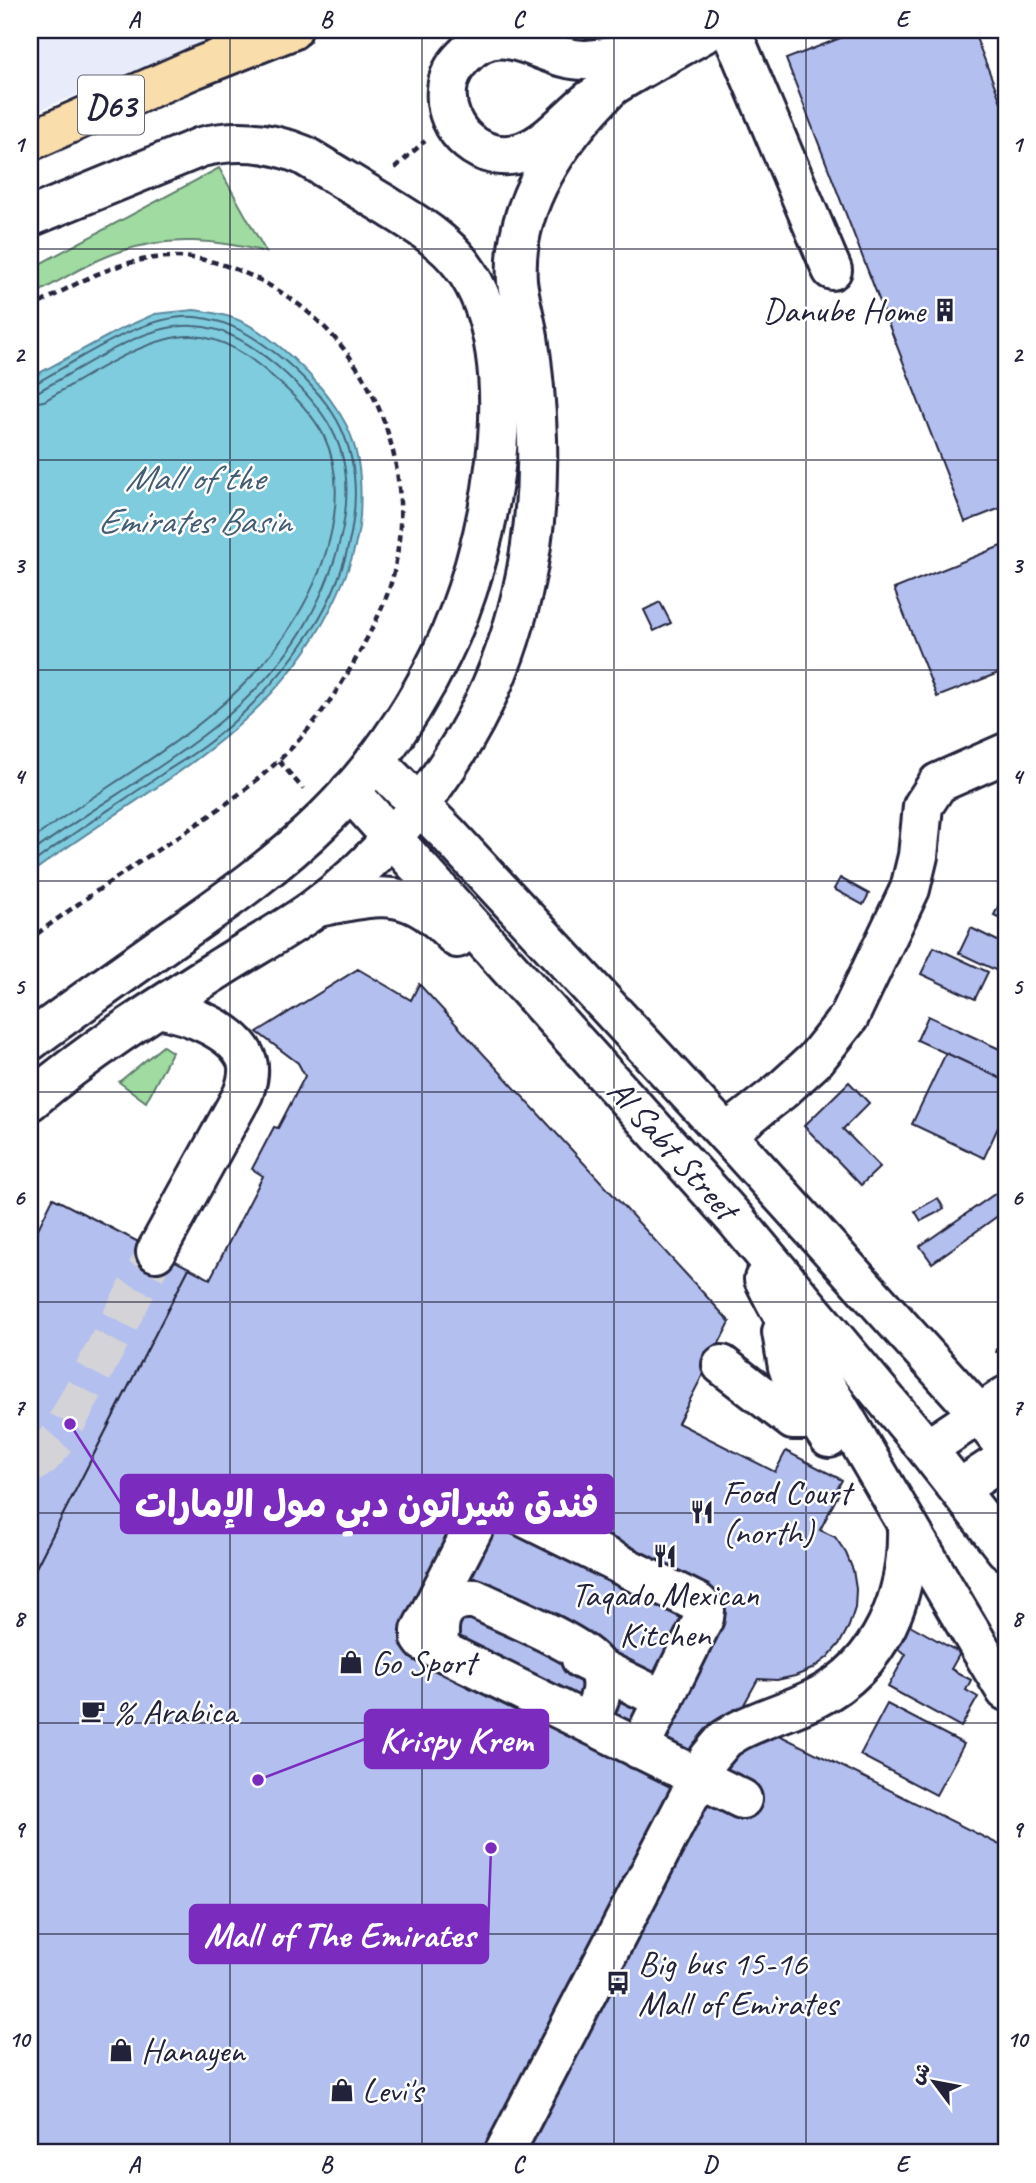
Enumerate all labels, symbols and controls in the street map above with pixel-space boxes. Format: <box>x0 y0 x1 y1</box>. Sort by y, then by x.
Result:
text: A <box>128 5 142 34</box>
text: B <box>320 5 334 34</box>
text: C <box>513 5 527 34</box>
text: D <box>703 5 719 34</box>
text: E <box>896 5 912 34</box>
road number: D63 <box>78 76 144 134</box>
text: 1 <box>14 130 27 159</box>
text: 1 <box>1012 130 1025 159</box>
place label: Danube Home <box>763 288 928 333</box>
building icon: Danube Home <box>931 296 959 324</box>
text: 2 <box>14 340 27 369</box>
text: 2 <box>1012 340 1025 369</box>
water label: Mall of the Emirates Basin <box>98 454 294 544</box>
text: 3 <box>14 551 27 580</box>
text: 3 <box>1012 551 1025 580</box>
text: 4 <box>14 762 27 791</box>
text: 4 <box>1012 762 1025 791</box>
text: 5 <box>14 972 26 1001</box>
text: 5 <box>1012 972 1024 1001</box>
street label: Al Sabt Street <box>597 1069 751 1233</box>
text: 6 <box>14 1183 27 1212</box>
text: 6 <box>1012 1183 1025 1212</box>
text: 7 <box>14 1393 27 1422</box>
text: 7 <box>1012 1393 1025 1422</box>
place label: Food Court (north) <box>722 1470 855 1555</box>
callout: فندق شيراتون دبي مول الإمارات <box>121 1475 613 1533</box>
text: فندق شيراتون دبي مول الإمارات <box>135 1481 599 1537</box>
restaurant icon: Food Court (north) <box>688 1498 716 1526</box>
restaurant icon: Taqado Mexican Kitchen <box>651 1542 679 1570</box>
place label: Taqado Mexican Kitchen <box>571 1572 759 1657</box>
text: 8 <box>14 1604 27 1633</box>
text: 8 <box>1012 1604 1025 1633</box>
place label: Go Sport <box>371 1640 480 1685</box>
shop icon: Go Sport <box>337 1648 365 1676</box>
place label: % Arabica <box>113 1689 239 1734</box>
cafe icon: % Arabica <box>79 1697 107 1725</box>
callout: Krispy Krem <box>365 1710 548 1768</box>
text: Krispy Krem <box>379 1716 535 1763</box>
text: 9 <box>14 1815 27 1844</box>
text: 9 <box>1012 1815 1025 1844</box>
callout: Mall of The Emirates <box>190 1905 488 1963</box>
text: Mall of The Emirates <box>203 1911 479 1958</box>
place label: Big bus 15-16 Mall of Emirates <box>638 1941 840 2026</box>
bus stop icon: Big bus 15-16 Mall of Emirates <box>604 1969 632 1997</box>
text: 10 <box>9 2025 32 2054</box>
text: 10 <box>1007 2025 1030 2054</box>
place label: Hanayen <box>141 2028 247 2073</box>
shop icon: Hanayen <box>107 2036 135 2064</box>
north arrow <box>900 2046 970 2116</box>
text: ش <box>905 2058 936 2089</box>
place label: Levi's <box>362 2068 426 2113</box>
shop icon: Levi's <box>328 2076 356 2104</box>
text: A <box>128 2150 142 2179</box>
text: B <box>320 2150 334 2179</box>
text: C <box>513 2150 527 2179</box>
text: D <box>703 2150 719 2179</box>
text: E <box>896 2150 912 2179</box>

